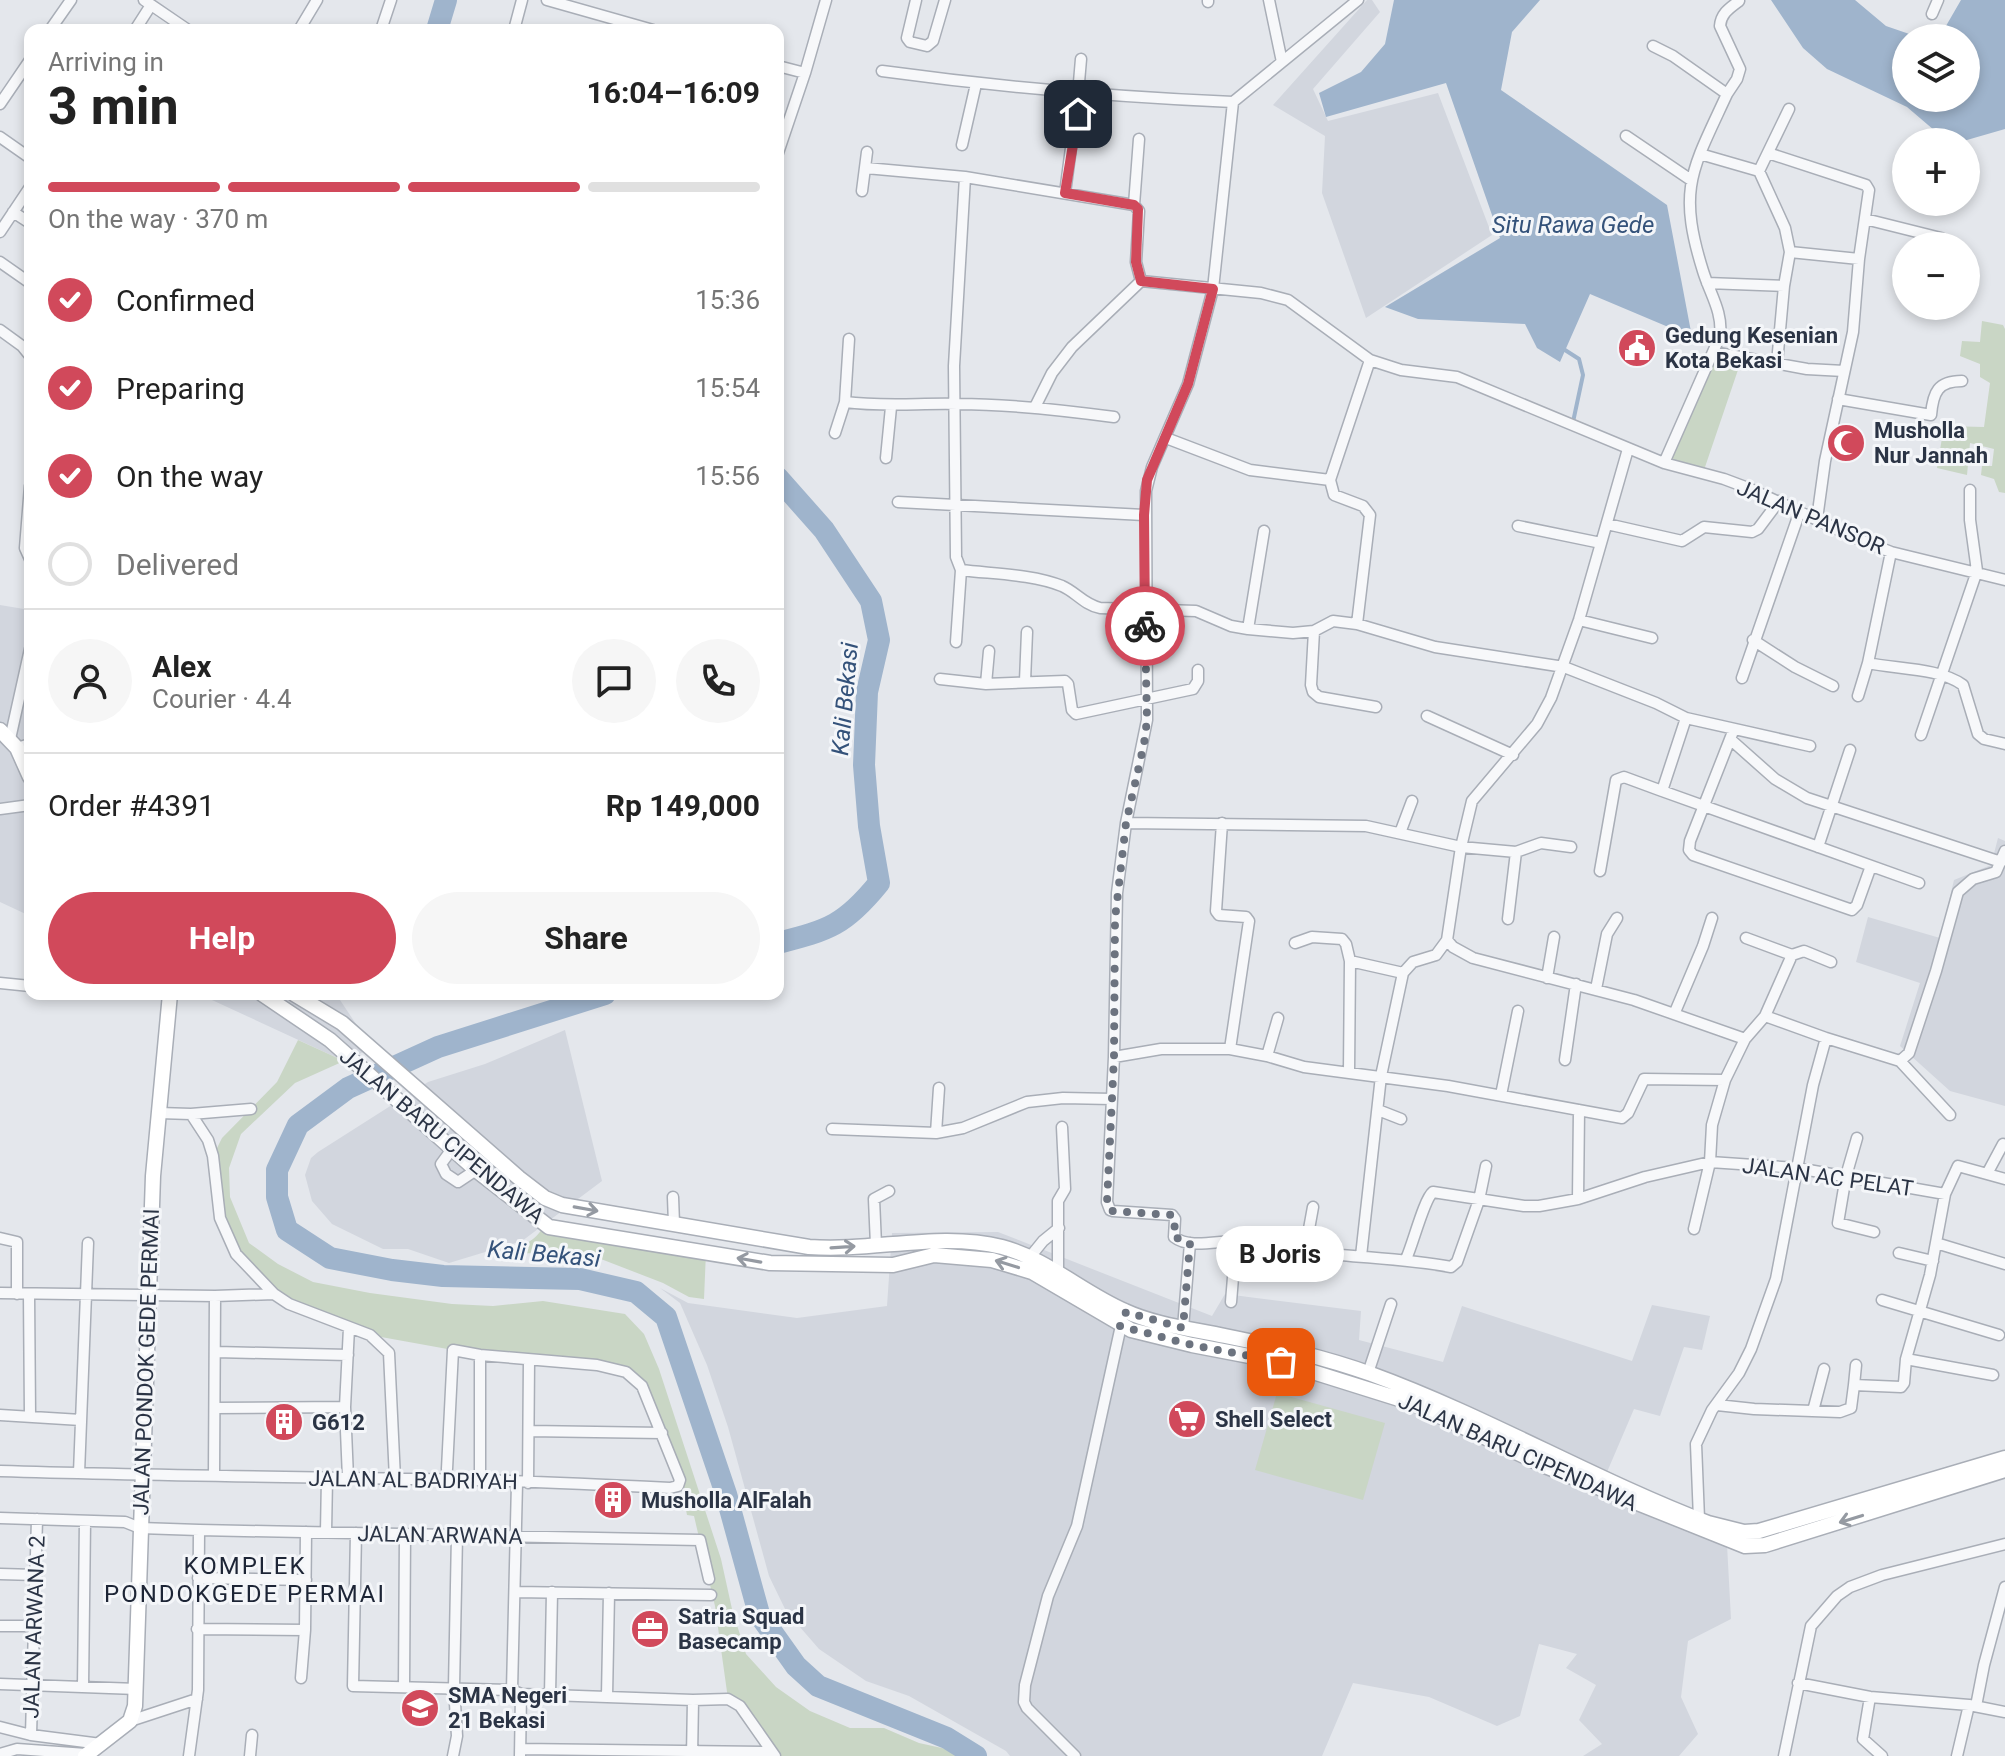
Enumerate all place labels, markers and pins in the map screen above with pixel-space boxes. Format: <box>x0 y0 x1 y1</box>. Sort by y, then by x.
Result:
pin <box>1044 80 1112 148</box>
place label: Gedung Kesenian Kota Bekasi <box>1665 323 1838 373</box>
public building icon: Gedung Kesenian Kota Bekasi <box>1616 327 1658 369</box>
place label: Musholla Nur Jannah <box>1874 418 1988 468</box>
mosque icon: Musholla Nur Jannah <box>1825 422 1867 464</box>
callout: B Joris <box>1217 1226 1345 1282</box>
pin <box>1247 1328 1315 1396</box>
supermarket icon: Shell Select <box>1166 1398 1208 1440</box>
building icon: G612 <box>263 1401 305 1443</box>
place label: Shell Select <box>1215 1407 1332 1432</box>
place label: G612 <box>312 1410 365 1435</box>
building icon: Musholla AlFalah <box>592 1479 634 1521</box>
place label: Musholla AlFalah <box>641 1488 812 1513</box>
place label: Satria Squad Basecamp <box>678 1604 804 1654</box>
office icon: Satria Squad Basecamp <box>629 1608 671 1650</box>
place label: SMA Negeri 21 Bekasi <box>448 1683 567 1733</box>
school or university icon: SMA Negeri 21 Bekasi <box>399 1687 441 1729</box>

